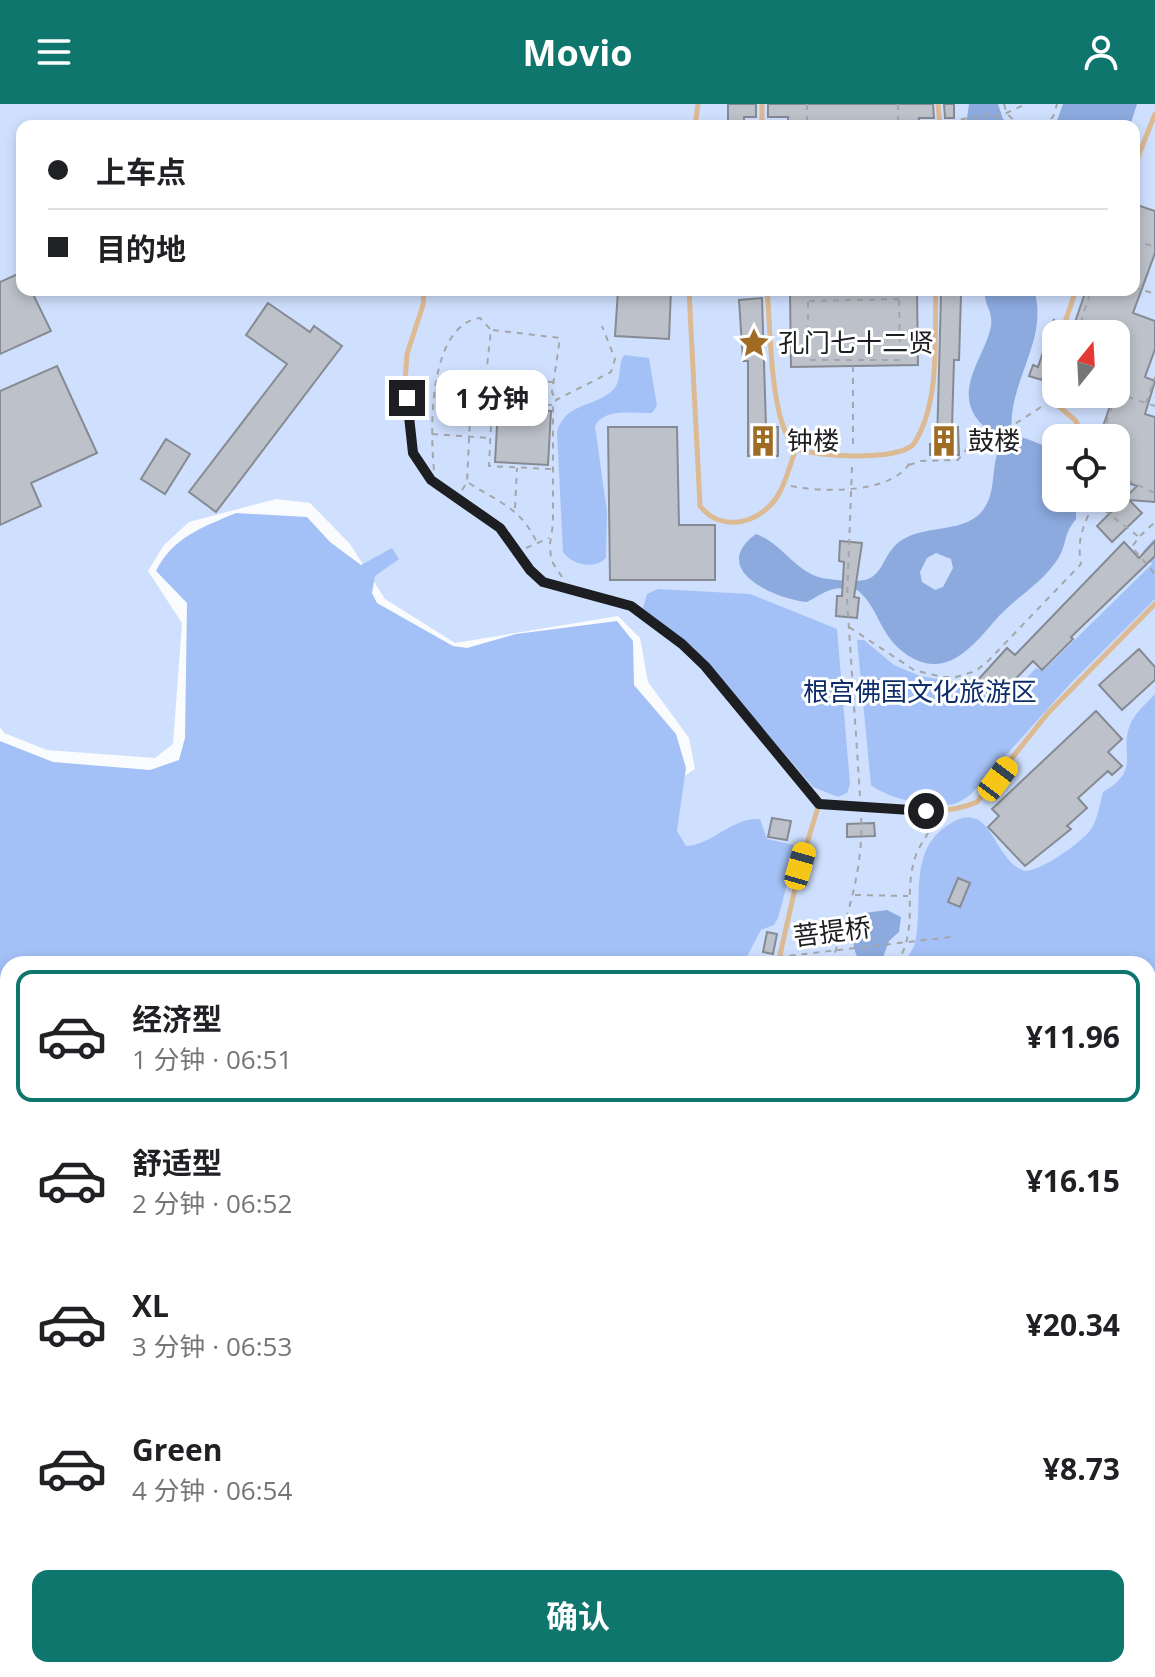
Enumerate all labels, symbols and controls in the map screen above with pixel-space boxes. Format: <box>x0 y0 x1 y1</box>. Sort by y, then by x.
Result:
text: Movio <box>523 28 633 77</box>
icon: menu <box>32 30 76 74</box>
icon: person <box>1079 30 1123 74</box>
text: 上车点 <box>96 151 186 192</box>
text: 目的地 <box>96 228 186 269</box>
north arrow <box>1042 320 1130 408</box>
map controls <box>1042 320 1130 512</box>
place label: 孔门七十二贤 <box>778 324 934 360</box>
place icon: 孔门七十二贤 <box>737 326 771 360</box>
callout: 1 分钟 <box>435 370 547 426</box>
route end <box>389 380 425 416</box>
text: 1 分钟 <box>455 380 529 416</box>
place label: 钟楼 <box>787 422 839 458</box>
place label: 鼓楼 <box>968 422 1020 458</box>
building icon: 钟楼 <box>746 424 780 458</box>
building icon: 鼓楼 <box>927 424 961 458</box>
button: locate <box>1042 424 1130 512</box>
park label: 根宫佛国文化旅游区 <box>803 673 1037 709</box>
car <box>974 753 1022 805</box>
route start <box>908 793 944 829</box>
car <box>782 840 818 892</box>
street label: 菩提桥 <box>791 908 873 954</box>
text: 经济型 <box>132 998 222 1039</box>
icon: car <box>36 1000 108 1072</box>
text: ¥11.96 <box>1026 1016 1120 1057</box>
text: 1 分钟 · 06:51 <box>132 1041 292 1077</box>
text: 舒适型 <box>132 1142 222 1183</box>
icon: car <box>36 1144 108 1216</box>
text: ¥16.15 <box>1026 1160 1120 1201</box>
text: 2 分钟 · 06:52 <box>132 1185 292 1221</box>
text: XL <box>132 1285 169 1326</box>
icon: car <box>36 1288 108 1360</box>
text: ¥20.34 <box>1026 1304 1120 1345</box>
text: 3 分钟 · 06:53 <box>132 1328 292 1364</box>
text: Green <box>132 1429 223 1470</box>
icon: car <box>36 1432 108 1504</box>
text: ¥8.73 <box>1043 1448 1120 1489</box>
text: 4 分钟 · 06:54 <box>132 1472 292 1508</box>
button: 确认 <box>32 1570 1124 1662</box>

